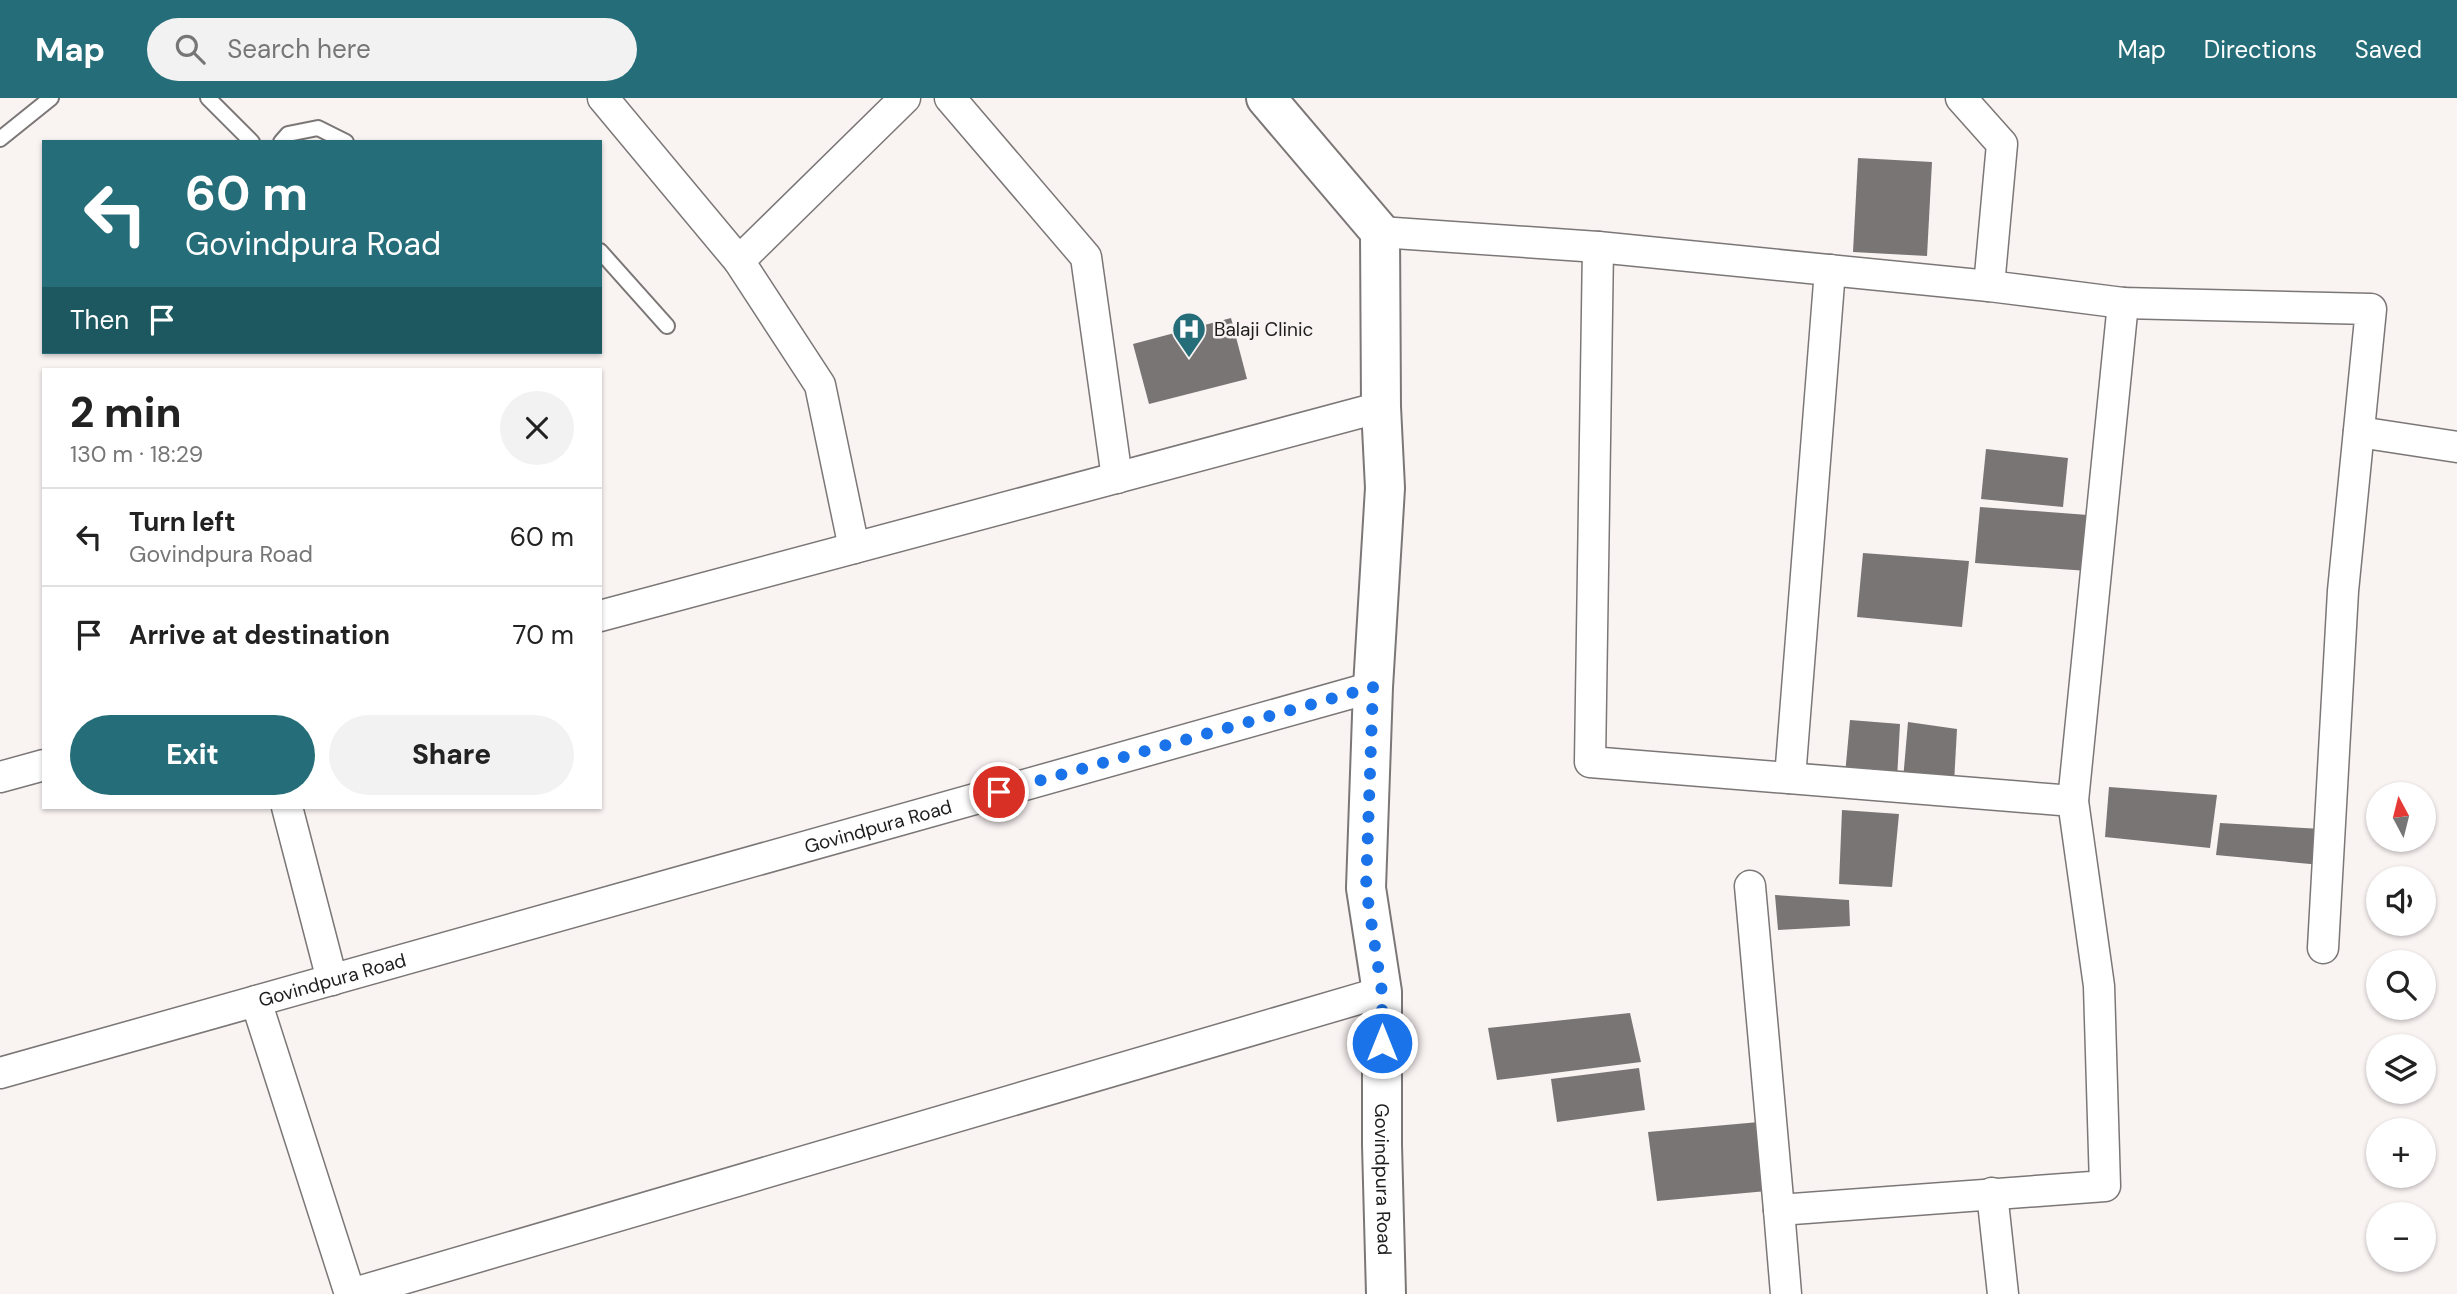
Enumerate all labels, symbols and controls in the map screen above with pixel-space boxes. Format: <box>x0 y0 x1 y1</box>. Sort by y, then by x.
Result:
search box <box>147 18 637 81</box>
text: Map <box>35 28 105 71</box>
icon: search <box>171 30 209 68</box>
text: Search here <box>227 32 371 66</box>
text: Map <box>2118 34 2166 65</box>
text: Directions <box>2204 34 2317 65</box>
text: Saved <box>2355 34 2422 65</box>
text: 60 m <box>185 161 308 225</box>
icon: left <box>70 168 161 259</box>
text: Govindpura Road <box>185 223 441 265</box>
icon: arrive <box>143 301 181 339</box>
text: Then <box>70 303 129 337</box>
hospital icon: Balaji Clinic <box>1170 310 1208 359</box>
place label: Balaji Clinic <box>1214 317 1313 342</box>
text: 2 min <box>70 385 181 440</box>
button: close <box>500 391 574 465</box>
text: 130 m · 18:29 <box>70 439 203 469</box>
text: Turn left <box>129 505 236 539</box>
icon: left <box>70 518 108 556</box>
text: 60 m <box>510 520 574 554</box>
text: Govindpura Road <box>129 539 313 569</box>
icon: arrive <box>70 616 108 654</box>
text: Arrive at destination <box>129 618 390 652</box>
text: 70 m <box>513 618 574 652</box>
button: Exit <box>70 715 315 795</box>
button: Share <box>329 715 574 795</box>
pin <box>969 762 1029 822</box>
icon: arrive <box>980 773 1018 811</box>
north arrow <box>2366 782 2436 852</box>
map controls <box>2366 782 2436 1272</box>
street label: Govindpura Road <box>801 794 955 859</box>
button: sound <box>2366 866 2436 936</box>
street label: Govindpura Road <box>256 947 409 1013</box>
button: search <box>2366 950 2436 1020</box>
position arrow <box>1345 1006 1419 1080</box>
button: layers <box>2366 1034 2436 1104</box>
street label: Govindpura Road <box>1369 1103 1397 1256</box>
button: + <box>2366 1118 2436 1188</box>
button: − <box>2366 1202 2436 1272</box>

